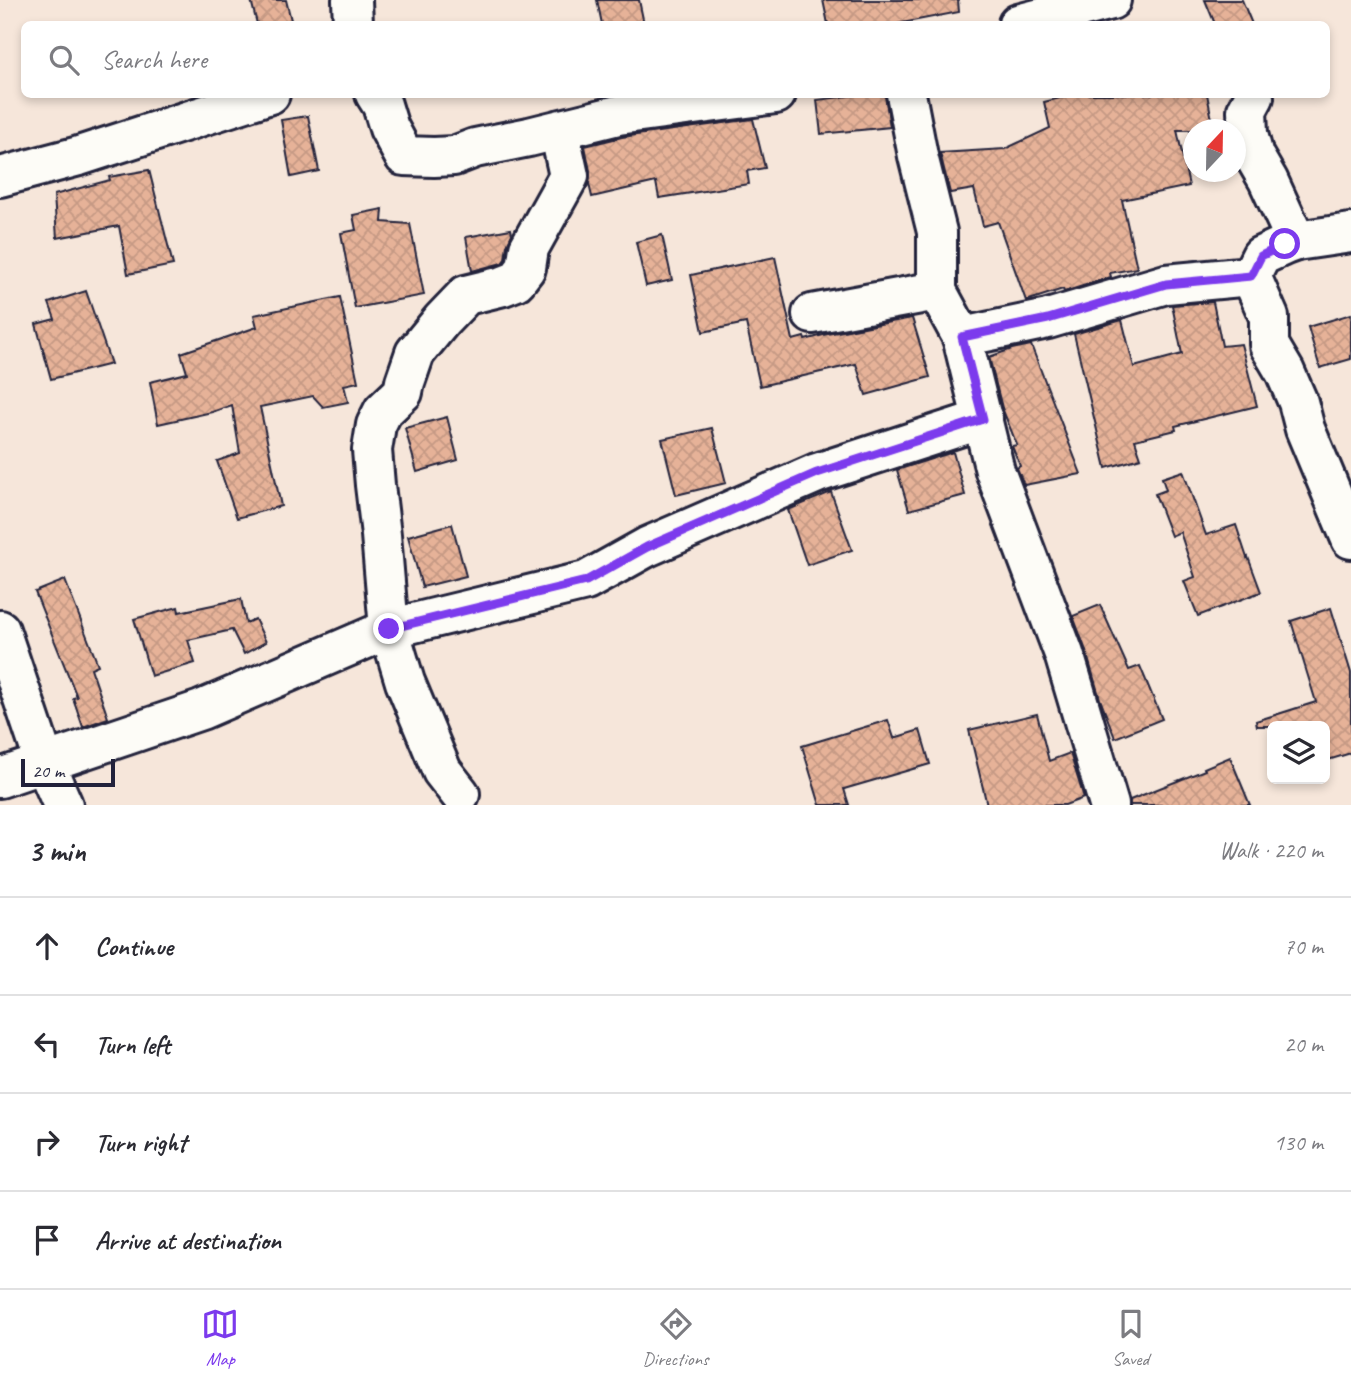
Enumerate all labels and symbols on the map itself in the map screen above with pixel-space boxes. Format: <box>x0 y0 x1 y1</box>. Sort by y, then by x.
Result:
north arrow <box>1183 119 1246 182</box>
route start <box>1269 228 1300 259</box>
route end <box>373 613 404 644</box>
scale bar <box>21 756 116 788</box>

